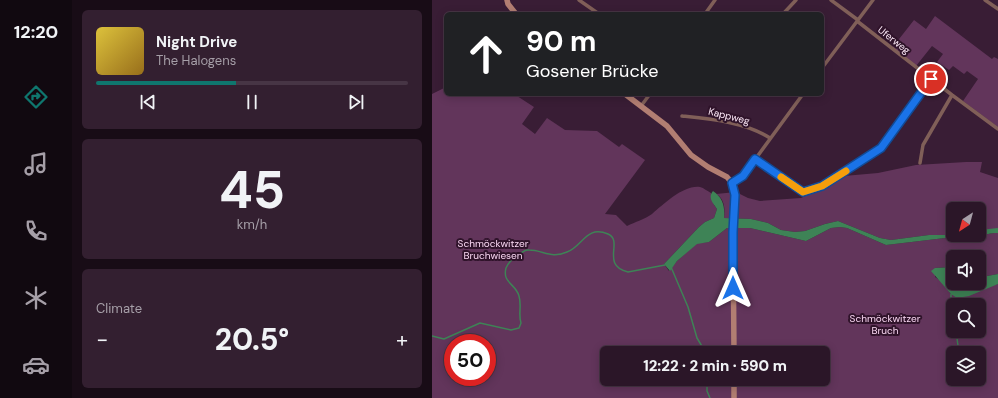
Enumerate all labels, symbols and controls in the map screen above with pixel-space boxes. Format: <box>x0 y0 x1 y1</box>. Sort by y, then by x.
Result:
text: 12:20 <box>14 20 58 44</box>
text: 90 m <box>526 23 596 60</box>
street label: Uferweg <box>875 23 913 57</box>
icon: ahead <box>460 28 512 80</box>
text: Night Drive <box>156 32 237 52</box>
text: The Halogens <box>156 52 236 69</box>
text: Gosener Brücke <box>526 59 658 83</box>
pin <box>914 62 948 96</box>
icon: arrive <box>920 68 942 90</box>
icon: directions <box>22 83 50 111</box>
icon: previous <box>137 91 159 113</box>
icon: pause <box>241 91 263 113</box>
icon: next <box>345 91 367 113</box>
street label: Kappweg <box>707 105 751 127</box>
icon: music <box>22 150 50 178</box>
text: 45 <box>219 156 285 224</box>
north arrow <box>946 202 986 242</box>
map controls <box>946 202 986 386</box>
text: km/h <box>237 216 267 233</box>
icon: phone <box>22 217 50 245</box>
park label: Schmöckwitzer Bruchwiesen <box>458 237 529 262</box>
button: sound <box>946 250 986 290</box>
position arrow <box>712 267 754 309</box>
icon: climate <box>22 284 50 312</box>
button: search <box>946 298 986 338</box>
text: Climate <box>96 300 142 317</box>
park label: Schmöckwitzer Bruch <box>850 312 921 337</box>
text: 20.5° <box>215 320 289 359</box>
text: − <box>96 325 108 354</box>
text: + <box>396 325 408 354</box>
speed limit sign: 50 <box>444 334 496 386</box>
button: layers <box>946 346 986 386</box>
icon: car <box>22 351 50 379</box>
text: 12:22 · 2 min · 590 m <box>643 356 787 376</box>

